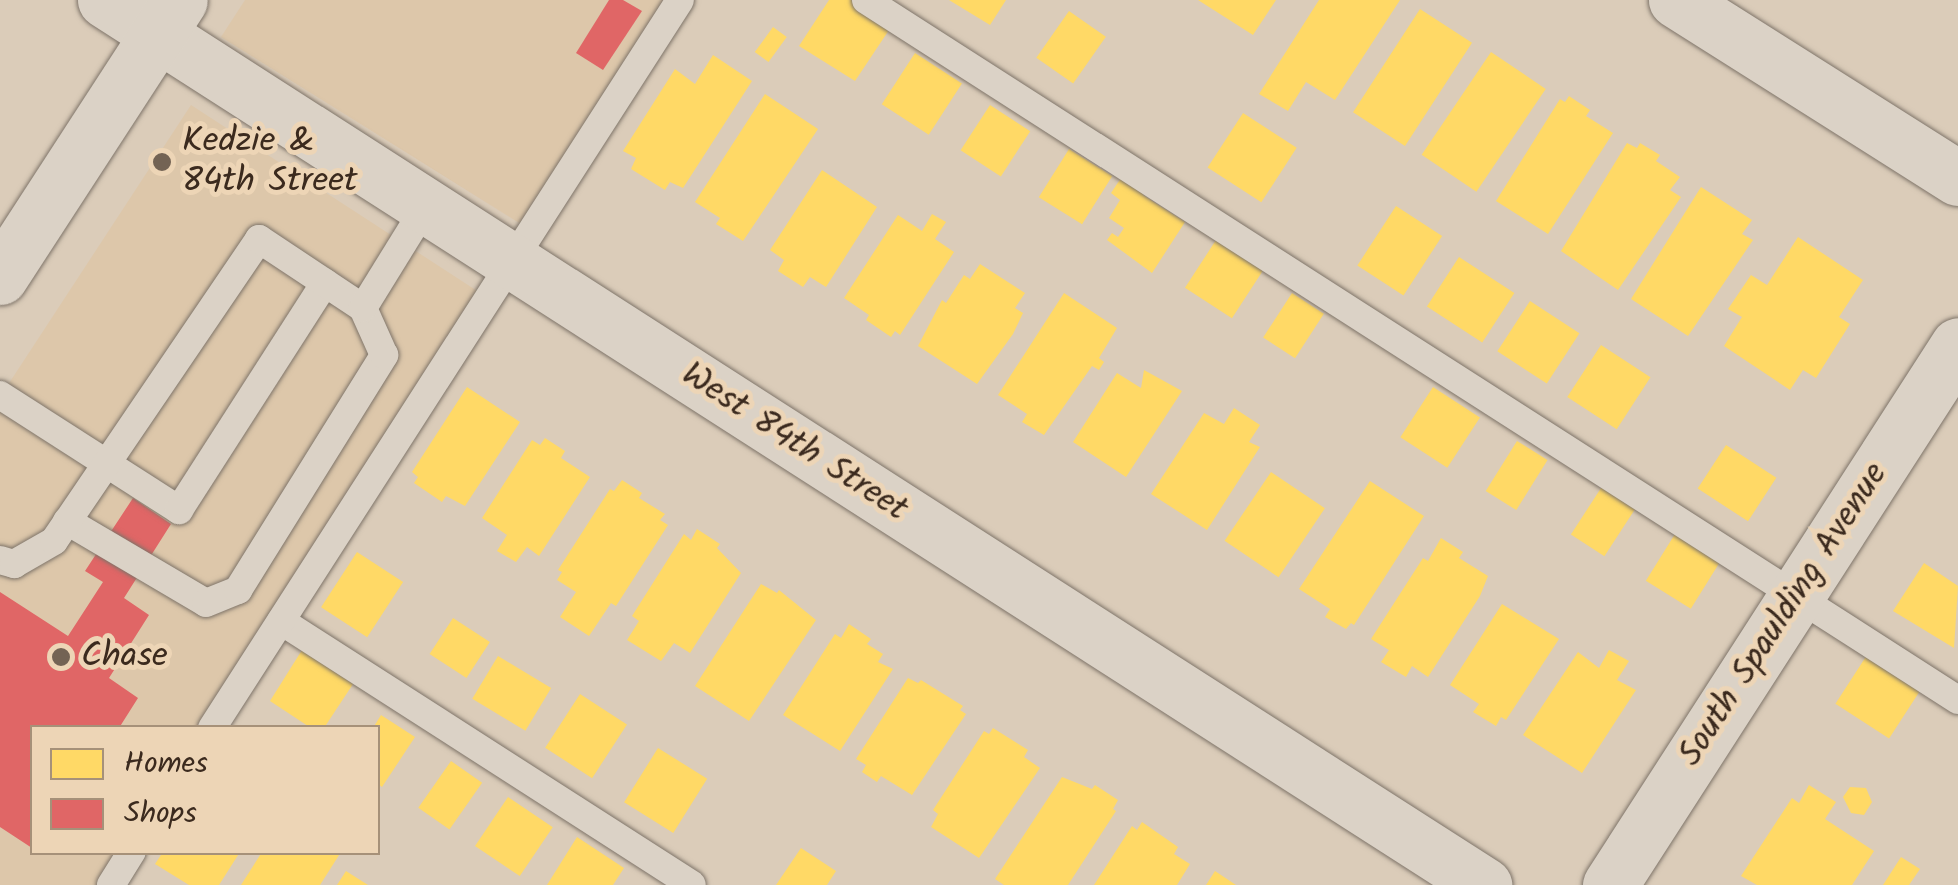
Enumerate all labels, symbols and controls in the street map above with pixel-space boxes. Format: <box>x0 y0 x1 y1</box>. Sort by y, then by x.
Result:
place label: Kedzie & 84th Street <box>182 121 357 203</box>
marker: Kedzie & 84th Street <box>151 151 173 173</box>
street label: West 84th Street <box>673 354 915 532</box>
street label: South Spaulding Avenue <box>1670 456 1898 774</box>
place label: Chase <box>81 636 168 678</box>
marker: Chase <box>50 646 72 668</box>
legend <box>30 725 380 855</box>
text: Homes <box>124 740 208 788</box>
text: Shops <box>124 790 197 838</box>

